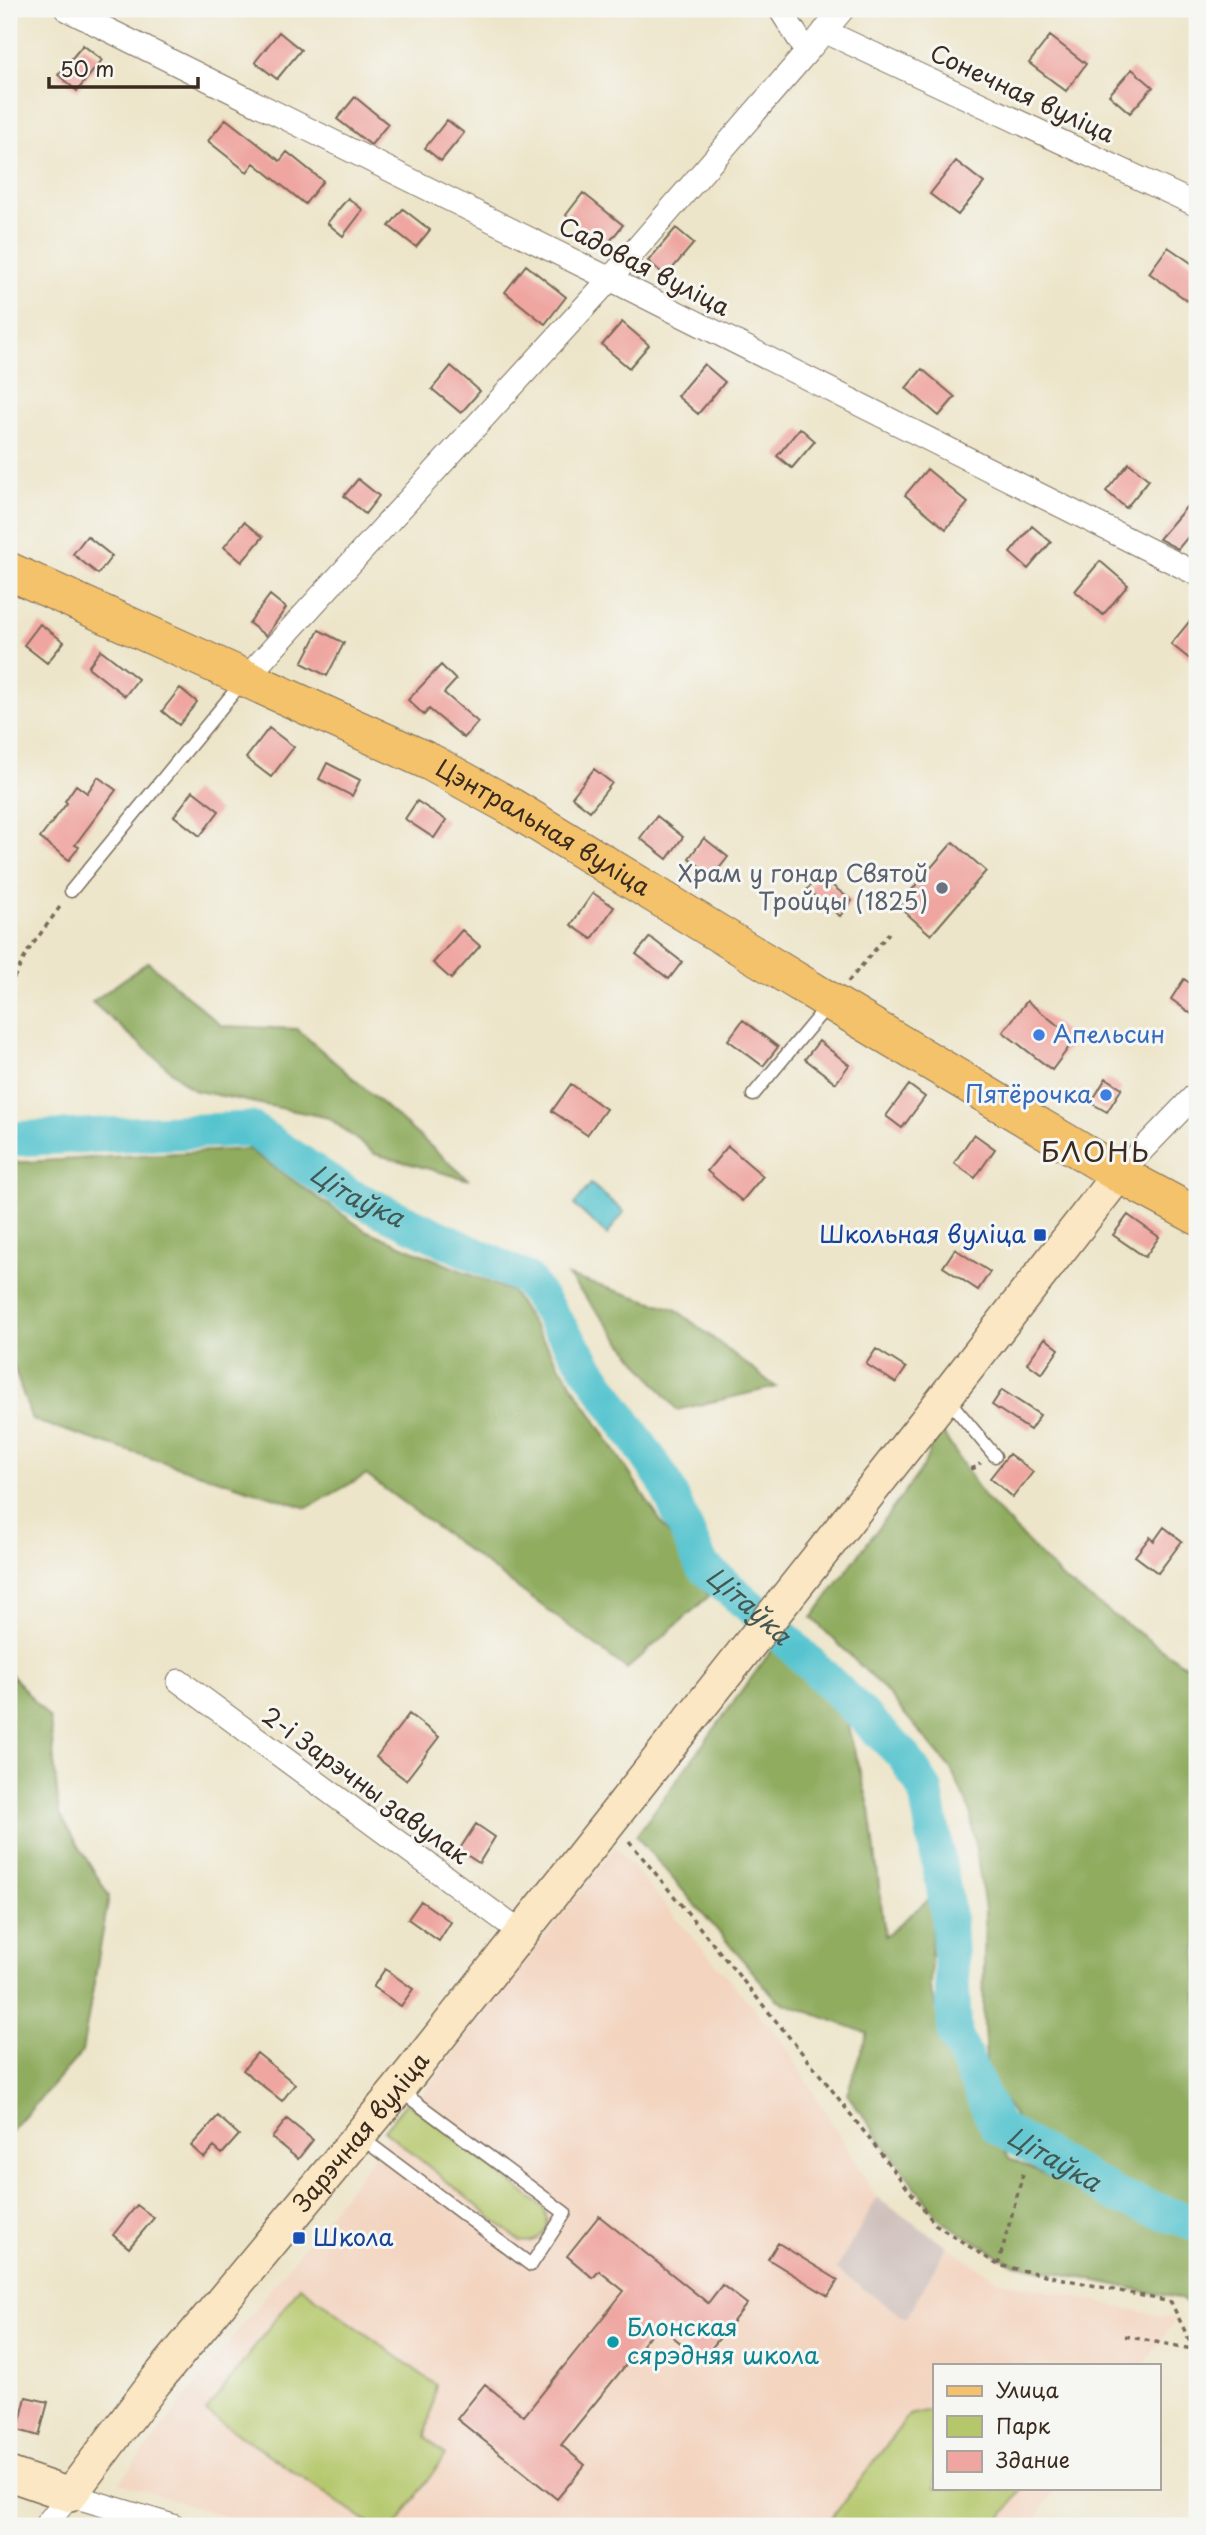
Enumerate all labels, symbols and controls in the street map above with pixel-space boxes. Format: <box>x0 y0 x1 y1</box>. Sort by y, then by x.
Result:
street label: Сонечная вуліца <box>925 34 1121 151</box>
scale bar <box>49 46 198 90</box>
text: 50 m <box>60 52 114 84</box>
street label: Садовая вуліца <box>553 206 737 324</box>
street label: Цэнтральная вуліца <box>430 749 658 904</box>
place label: Храм у гонар Святой Тройцы (1825) <box>678 854 928 918</box>
marker: Храм у гонар Святой Тройцы (1825) <box>934 880 950 896</box>
place label: Апельсин <box>1053 1015 1165 1051</box>
marker: Апельсин <box>1031 1027 1047 1043</box>
place label: Пятёрочка <box>965 1075 1092 1111</box>
marker: Пятёрочка <box>1098 1087 1114 1103</box>
district label: БЛОНЬ <box>1041 1129 1151 1172</box>
water label: Цітаўка <box>303 1153 412 1237</box>
place label: Школьная вуліца <box>819 1215 1026 1251</box>
marker: Школьная вуліца <box>1032 1227 1048 1243</box>
water label: Цітаўка <box>698 1557 802 1654</box>
street label: 2-і Зарэчны завулак <box>255 1697 478 1872</box>
street label: Зарэчная вуліца <box>283 2043 437 2219</box>
water label: Цітаўка <box>1001 2116 1109 2201</box>
place label: Школа <box>313 2218 394 2254</box>
marker: Школа <box>291 2230 307 2246</box>
place label: Блонская сярэдняя школа <box>627 2308 819 2372</box>
marker: Блонская сярэдняя школа <box>605 2334 621 2350</box>
legend <box>933 2364 1160 2490</box>
text: Улица <box>996 2373 1059 2405</box>
text: Парк <box>996 2409 1051 2441</box>
text: Здание <box>996 2443 1070 2475</box>

